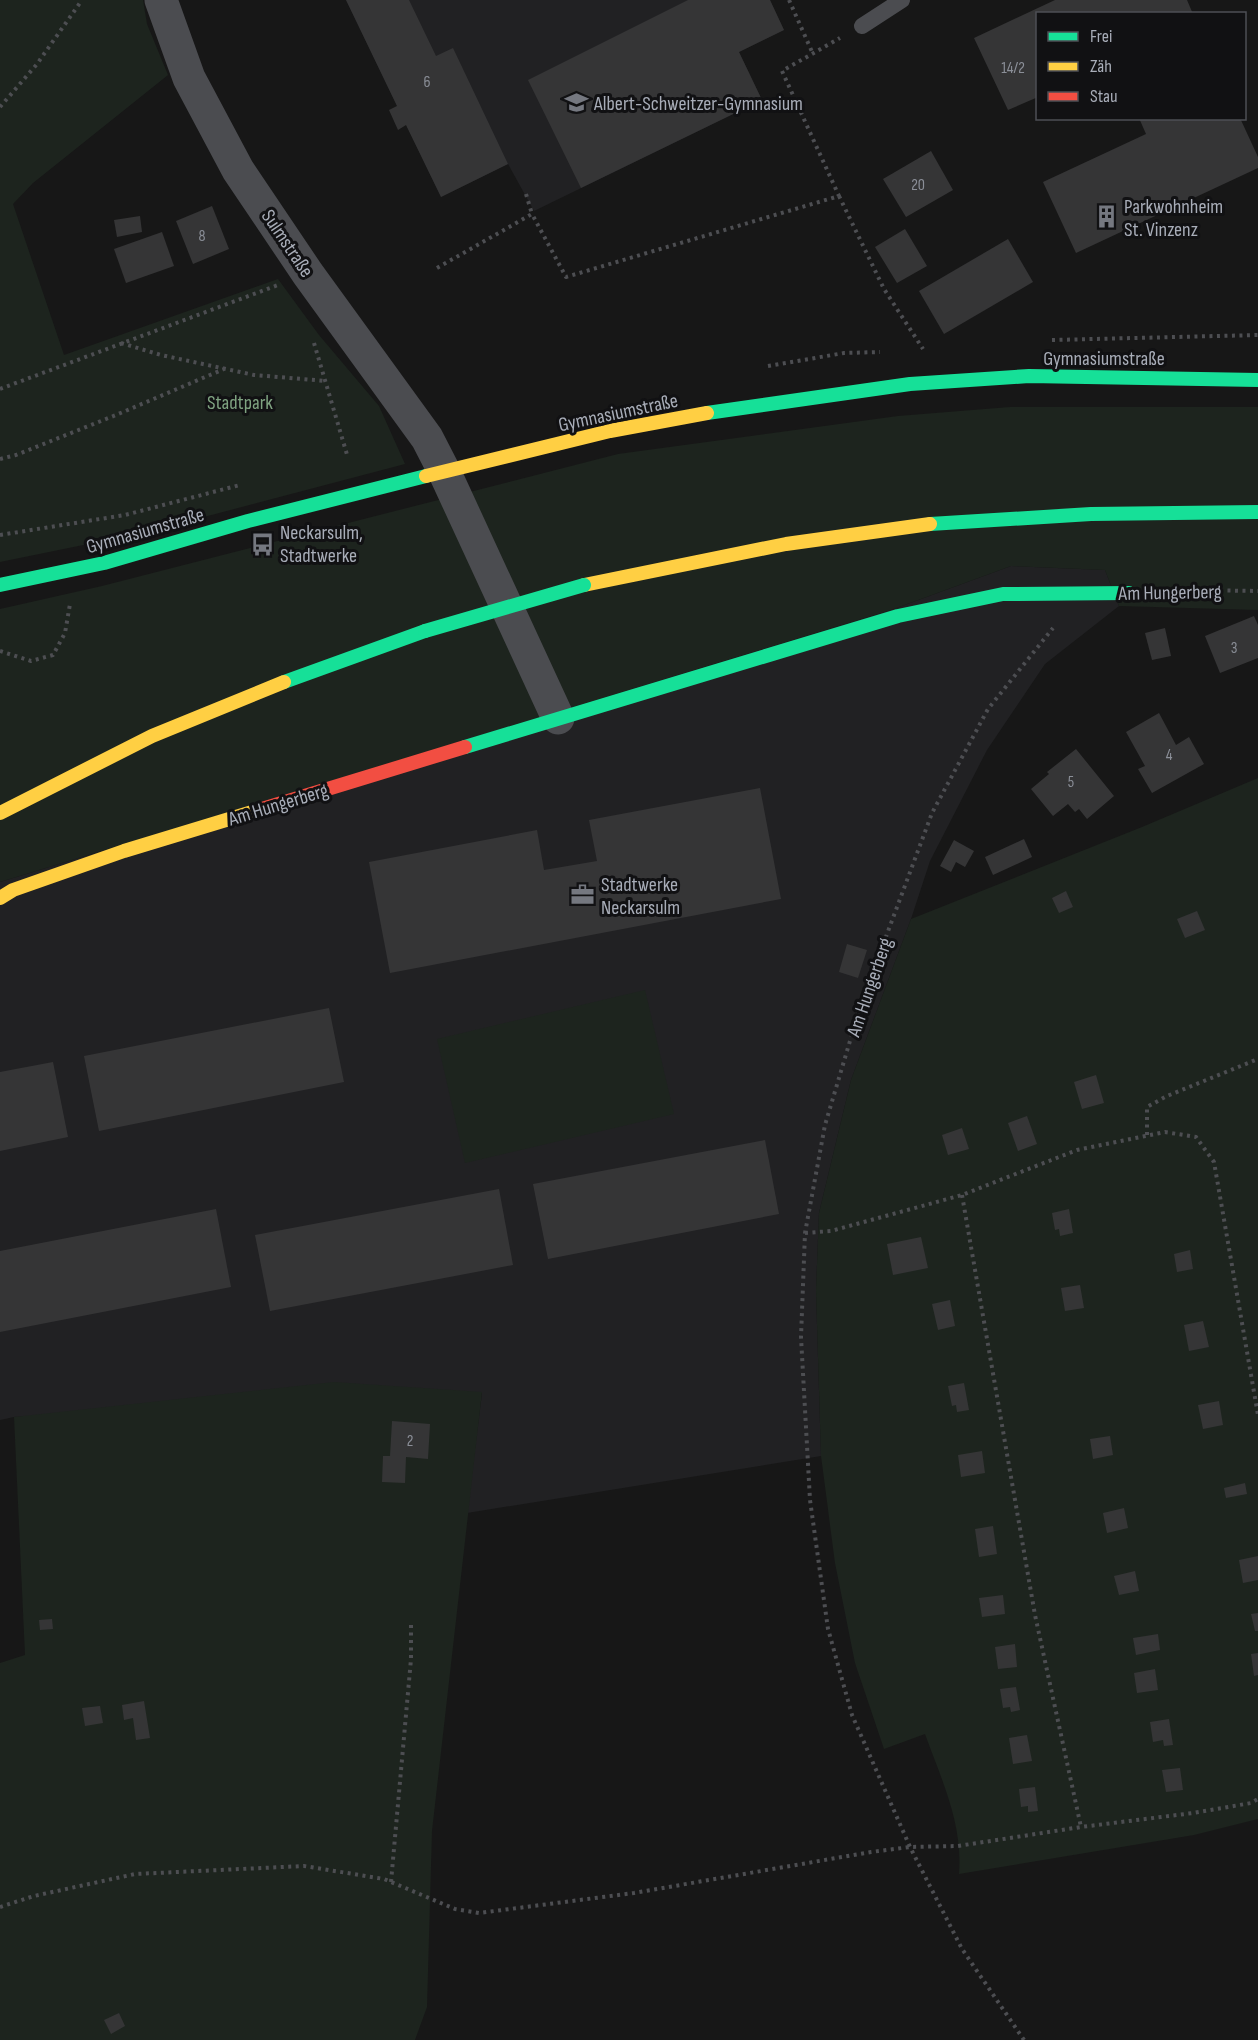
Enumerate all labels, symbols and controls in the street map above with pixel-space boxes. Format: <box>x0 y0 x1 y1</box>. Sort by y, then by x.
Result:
legend <box>1036 12 1246 120</box>
text: Frei <box>1090 26 1112 47</box>
text: Zäh <box>1090 56 1112 77</box>
house number: 14/2 <box>1001 59 1025 78</box>
house number: 6 <box>423 73 431 92</box>
text: Stau <box>1090 86 1118 107</box>
school or university icon: Albert-Schweitzer-Gymnasium <box>563 90 589 116</box>
place label: Albert-Schweitzer-Gymnasium <box>593 92 803 116</box>
house number: 20 <box>911 176 925 195</box>
place label: Parkwohnheim St. Vinzenz <box>1124 195 1223 242</box>
building icon: Parkwohnheim St. Vinzenz <box>1093 204 1119 230</box>
street label: Sulmstraße <box>256 205 318 282</box>
house number: 8 <box>198 227 206 246</box>
street label: Gymnasiumstraße <box>1043 347 1165 371</box>
street label: Gymnasiumstraße <box>556 389 680 437</box>
park label: Stadtpark <box>207 391 273 415</box>
street label: Gymnasiumstraße <box>84 503 207 559</box>
place label: Neckarsulm, Stadtwerke <box>280 521 363 568</box>
bus stop icon: Neckarsulm, Stadtwerke <box>249 531 275 557</box>
street label: Am Hungerberg <box>1117 580 1222 606</box>
house number: 3 <box>1231 639 1237 658</box>
house number: 4 <box>1166 746 1173 765</box>
house number: 5 <box>1068 773 1074 792</box>
street label: Am Hungerberg <box>224 778 331 832</box>
place label: Stadtwerke Neckarsulm <box>601 873 680 920</box>
office icon: Stadtwerke Neckarsulm <box>570 882 596 908</box>
street label: Am Hungerberg <box>841 935 898 1041</box>
house number: 2 <box>407 1432 413 1451</box>

